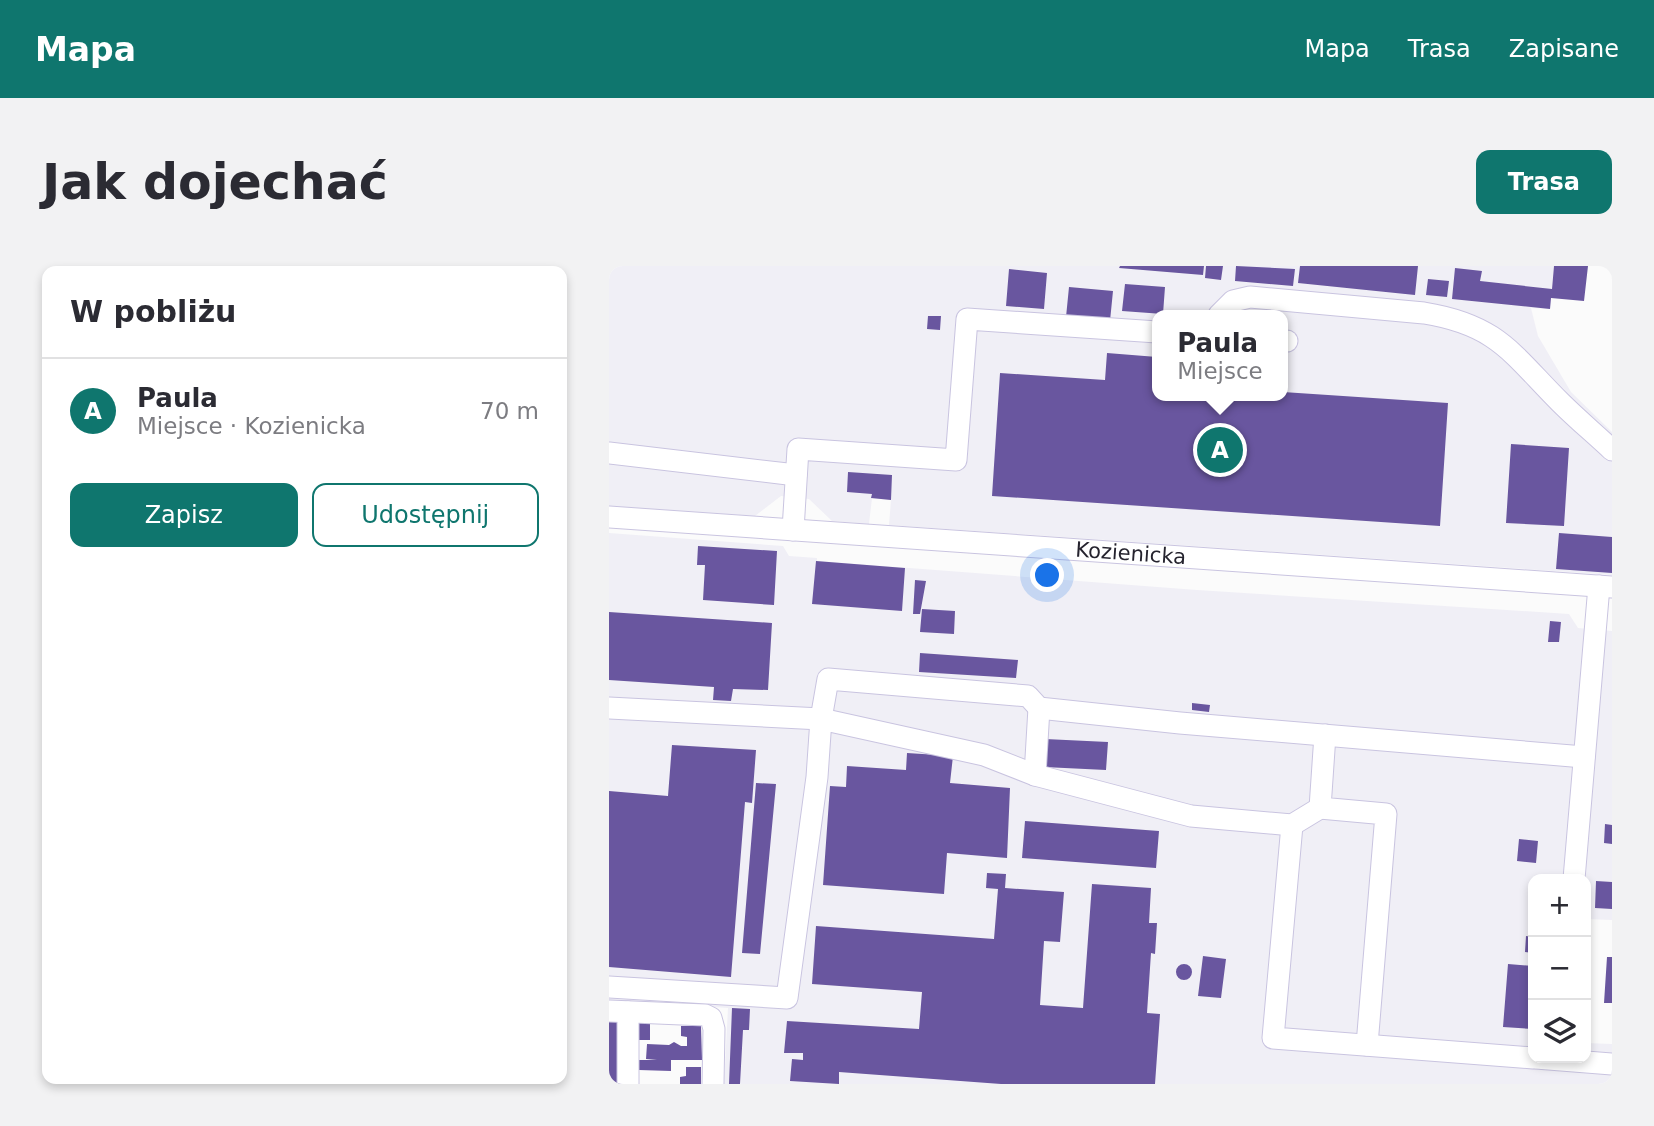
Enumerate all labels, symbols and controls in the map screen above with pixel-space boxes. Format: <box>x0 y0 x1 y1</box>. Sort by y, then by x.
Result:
text: Mapa <box>35 30 136 69</box>
text: Mapa <box>1304 35 1370 63</box>
text: Trasa <box>1408 35 1471 63</box>
text: Zapisane <box>1509 35 1619 63</box>
button: Trasa <box>1476 150 1612 214</box>
text: Jak dojechać <box>42 154 388 211</box>
text: W pobliżu <box>70 294 236 329</box>
popup <box>1152 310 1288 401</box>
text: Paula <box>1177 328 1258 358</box>
text: Miejsce <box>1177 358 1263 384</box>
text: Paula <box>137 383 218 413</box>
text: A <box>84 398 102 424</box>
text: 70 m <box>480 398 539 424</box>
text: Miejsce · Kozienicka <box>137 413 366 439</box>
pin: A <box>1197 424 1243 476</box>
button: Zapisz <box>70 483 298 547</box>
button: Udostępnij <box>312 483 539 547</box>
street label: Kozienicka <box>1075 538 1187 569</box>
your location <box>1030 558 1064 592</box>
map controls <box>1528 874 1591 1063</box>
button: + <box>1528 874 1591 937</box>
button: − <box>1528 937 1591 1000</box>
button: layers <box>1528 1000 1591 1063</box>

